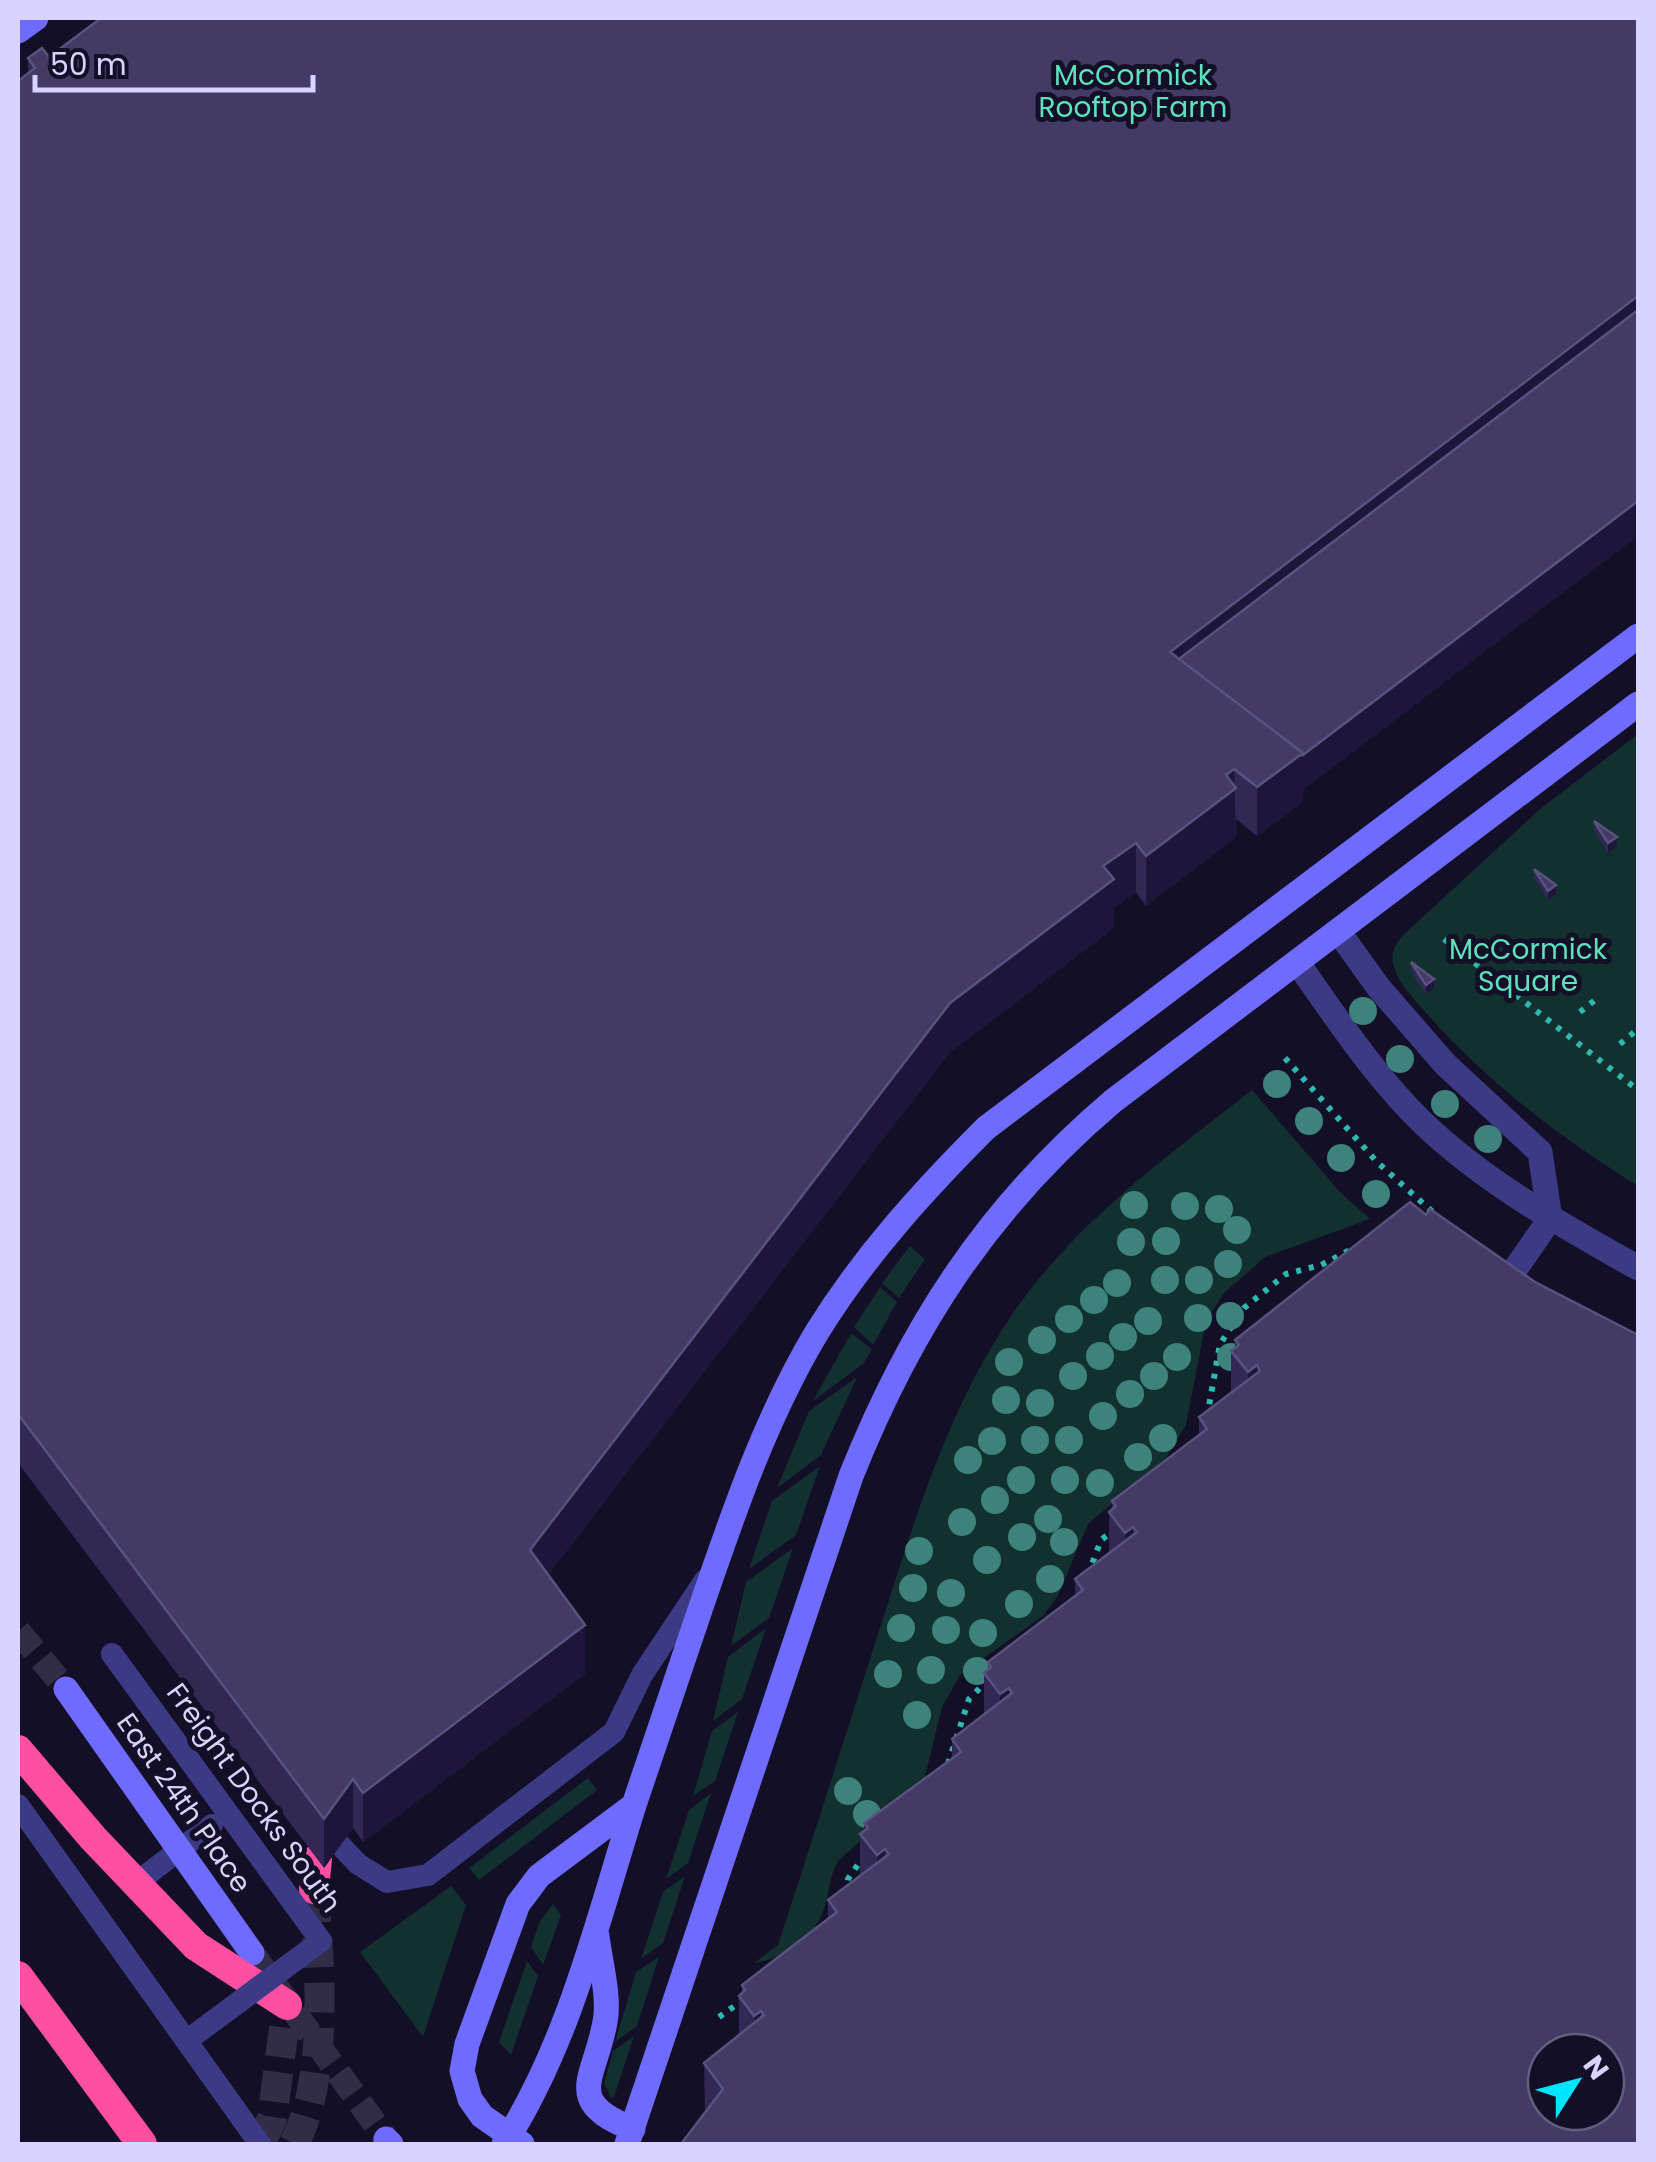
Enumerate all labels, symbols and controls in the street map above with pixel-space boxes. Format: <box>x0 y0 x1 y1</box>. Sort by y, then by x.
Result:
scale bar <box>35 30 312 92</box>
text: 50 m <box>50 43 127 86</box>
park label: McCormick Rooftop Farm <box>1039 56 1227 127</box>
park label: McCormick Square <box>1449 930 1608 1001</box>
street label: Freight Docks South <box>157 1675 351 1921</box>
street label: East 24th Place <box>107 1705 261 1901</box>
north arrow <box>1526 2032 1626 2132</box>
text: N <box>1574 2048 1618 2088</box>

